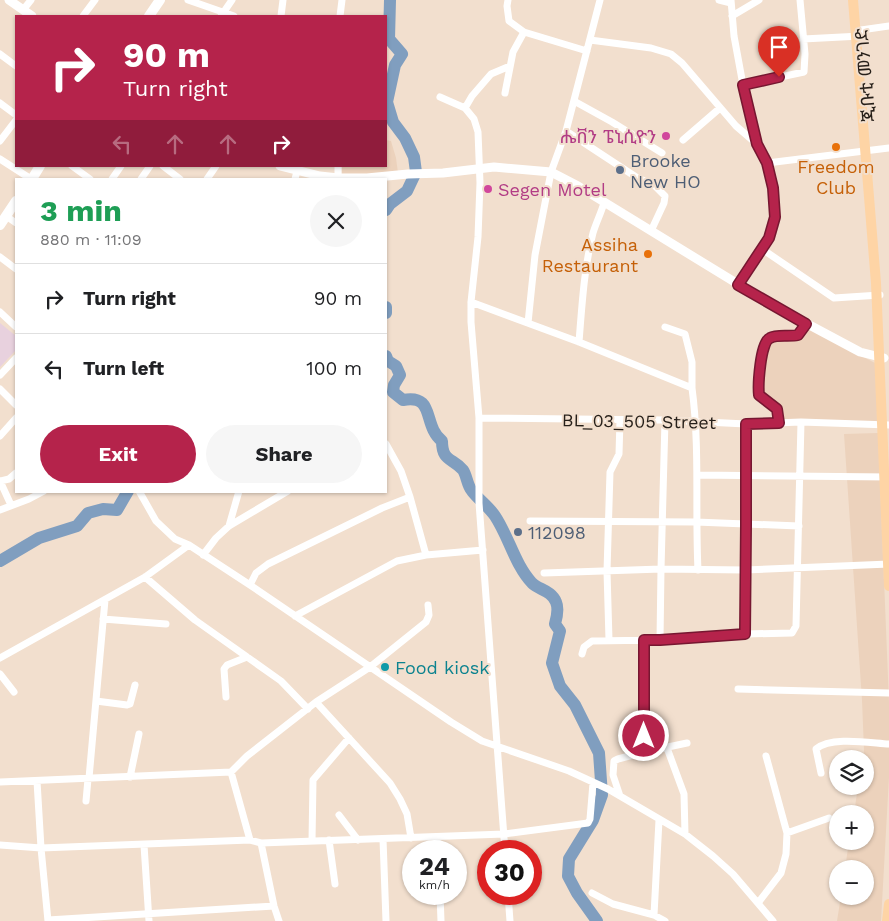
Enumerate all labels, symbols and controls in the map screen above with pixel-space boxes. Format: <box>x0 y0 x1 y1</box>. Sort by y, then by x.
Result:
pin <box>758 26 800 77</box>
street label: ጂቡቲ መንገድ <box>850 27 880 123</box>
icon: arrive <box>765 33 793 61</box>
text: 90 m <box>123 34 210 76</box>
icon: right <box>40 35 105 100</box>
text: Turn right <box>123 76 228 101</box>
place label: ሔቨን ፔኒሲዮን <box>560 126 656 147</box>
icon: left <box>108 130 136 158</box>
icon: ahead <box>161 130 189 158</box>
icon: ahead <box>214 130 242 158</box>
icon: right <box>267 130 295 158</box>
marker: ሔቨን ፔኒሲዮን <box>660 130 672 142</box>
marker: Freedom Club <box>830 141 842 153</box>
place label: Brooke New HO <box>630 150 701 192</box>
place label: Freedom Club <box>797 156 875 198</box>
marker: Brooke New HO <box>614 164 626 176</box>
place label: Segen Motel <box>498 179 607 200</box>
marker: Segen Motel <box>482 183 494 195</box>
text: 3 min <box>40 193 122 228</box>
button: close <box>310 195 362 247</box>
text: 880 m · 11:09 <box>40 230 142 249</box>
place label: Assiha Restaurant <box>542 234 638 276</box>
marker: Assiha Restaurant <box>642 248 654 260</box>
icon: right <box>40 285 68 313</box>
text: Turn right <box>83 287 176 310</box>
text: 90 m <box>314 287 362 310</box>
icon: left <box>40 355 68 383</box>
text: Turn left <box>83 357 164 380</box>
text: 100 m <box>306 357 362 380</box>
street label: BL_03_505 Street <box>562 409 717 433</box>
button: Exit <box>40 425 196 483</box>
button: Share <box>206 425 362 483</box>
place label: 112098 <box>528 522 586 543</box>
marker: 112098 <box>512 526 524 538</box>
place label: Food kiosk <box>395 657 490 678</box>
marker: Food kiosk <box>379 661 391 673</box>
position arrow <box>617 709 669 761</box>
map controls <box>829 750 874 905</box>
button: layers <box>829 750 874 795</box>
button: + <box>829 805 874 850</box>
speed limit sign: 30 <box>477 840 542 905</box>
text: 24 <box>419 852 450 881</box>
button: − <box>829 860 874 905</box>
text: km/h <box>419 878 450 892</box>

